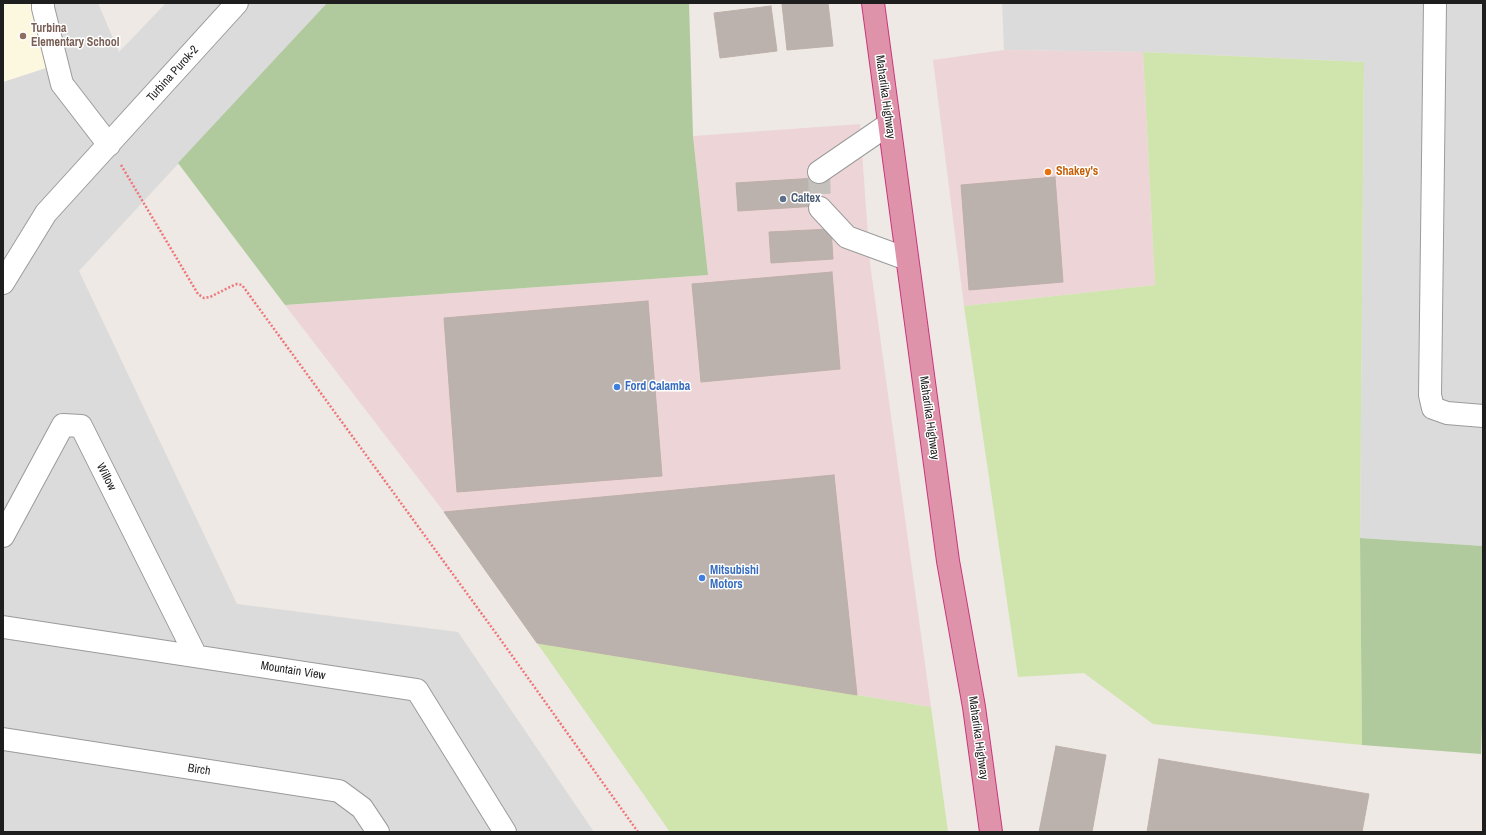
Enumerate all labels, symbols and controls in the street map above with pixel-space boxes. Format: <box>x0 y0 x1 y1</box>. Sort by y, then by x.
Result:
place label: Turbina Elementary School <box>31 22 120 50</box>
marker: Turbina Elementary School <box>18 31 28 41</box>
street label: Turbina Purok-2 <box>144 43 202 105</box>
street label: Maharlika Highway <box>872 54 898 140</box>
place label: Shakey's <box>1056 165 1098 179</box>
marker: Shakey's <box>1043 167 1053 177</box>
place label: Caltex <box>791 192 821 206</box>
marker: Caltex <box>778 194 788 204</box>
street label: Maharlika Highway <box>916 375 942 461</box>
place label: Ford Calamba <box>625 380 690 394</box>
marker: Ford Calamba <box>612 382 622 392</box>
street label: Willow <box>93 461 119 493</box>
place label: Mitsubishi Motors <box>710 564 759 592</box>
marker: Mitsubishi Motors <box>697 573 707 583</box>
street label: Mountain View <box>260 659 326 683</box>
street label: Maharlika Highway <box>965 695 991 781</box>
street label: Birch <box>187 761 211 779</box>

